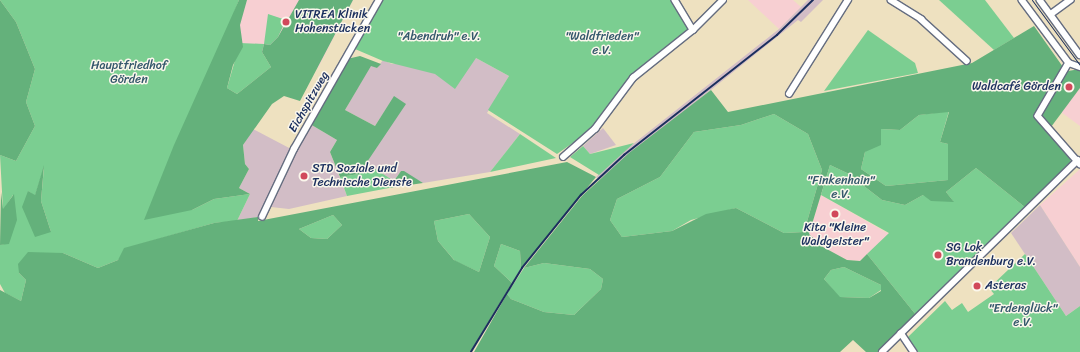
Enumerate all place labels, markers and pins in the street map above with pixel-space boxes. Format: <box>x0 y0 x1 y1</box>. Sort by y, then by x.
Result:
place label: VITREA Klinik Hohenstücken <box>295 8 370 36</box>
marker: VITREA Klinik Hohenstücken <box>280 16 292 28</box>
place label: Waldcafé Görden <box>972 80 1061 94</box>
marker: Waldcafé Görden <box>1064 82 1074 92</box>
place label: STD Soziale und Technische Dienste <box>312 162 412 190</box>
marker: STD Soziale und Technische Dienste <box>299 171 309 181</box>
marker: Kita "Kleine Waldgeister" <box>830 209 840 219</box>
place label: Kita "Kleine Waldgeister" <box>801 221 869 249</box>
place label: SG Lok Brandenburg e.V. <box>946 241 1036 269</box>
marker: SG Lok Brandenburg e.V. <box>933 250 943 260</box>
place label: Asteras <box>985 279 1026 293</box>
marker: Asteras <box>972 281 982 291</box>

